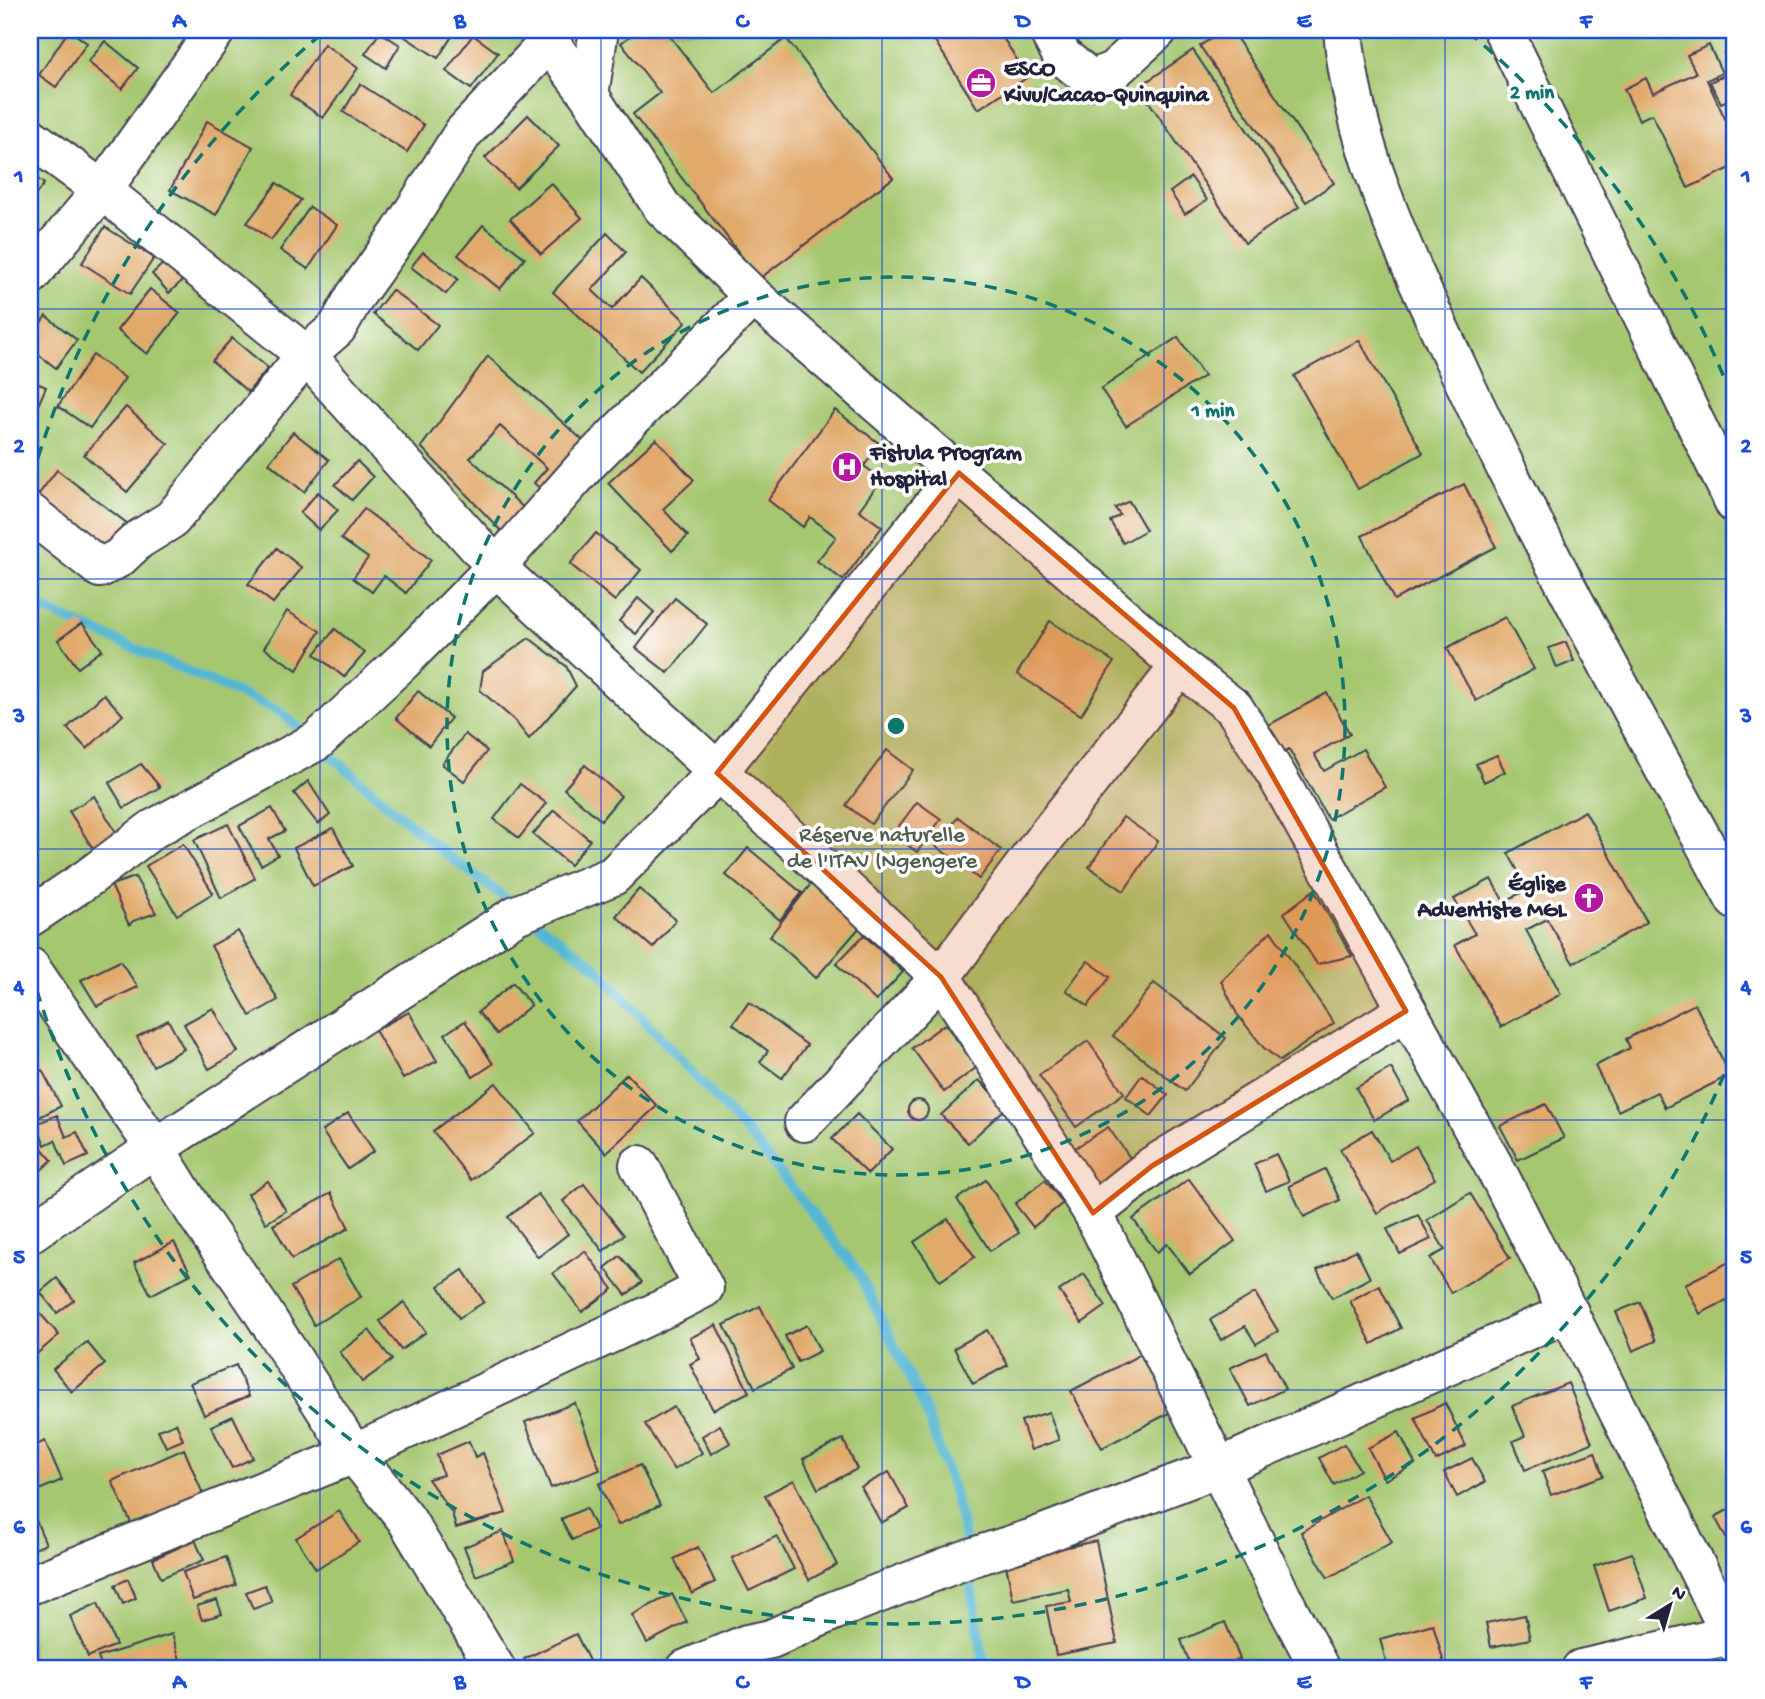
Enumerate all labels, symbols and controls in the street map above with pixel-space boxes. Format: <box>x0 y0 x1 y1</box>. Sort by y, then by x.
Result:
text: A <box>171 9 187 36</box>
text: B <box>453 9 467 36</box>
text: C <box>736 9 751 36</box>
text: D <box>1014 9 1032 36</box>
text: E <box>1297 9 1313 36</box>
text: F <box>1579 9 1594 36</box>
place label: ESCO Kivu/Cacao-Quinquina <box>1003 57 1210 110</box>
office icon: ESCO Kivu/Cacao-Quinquina <box>964 66 998 100</box>
text: 2 min <box>1510 82 1555 107</box>
text: 1 <box>13 164 24 191</box>
text: 1 <box>1740 164 1751 191</box>
text: 1 min <box>1191 400 1235 425</box>
text: 2 <box>13 434 25 461</box>
text: 2 <box>1740 434 1752 461</box>
place label: Fistula Program Hospital <box>869 441 1022 494</box>
hospital icon: Fistula Program Hospital <box>830 450 864 484</box>
text: 3 <box>12 704 25 731</box>
text: 3 <box>1739 704 1752 731</box>
centre of rings <box>884 714 908 738</box>
park label: Réserve naturelle de l'ITAV (Ngengere <box>787 823 978 876</box>
place label: Église Adventiste MGL <box>1417 872 1568 925</box>
church icon: Église Adventiste MGL <box>1572 881 1606 915</box>
text: 4 <box>13 975 25 1002</box>
text: 4 <box>1740 975 1752 1002</box>
text: 5 <box>13 1245 25 1272</box>
text: 5 <box>1740 1245 1752 1272</box>
text: 6 <box>13 1515 26 1542</box>
text: 6 <box>1740 1515 1753 1542</box>
north arrow <box>1636 1570 1706 1640</box>
text: N <box>1666 1581 1690 1607</box>
text: A <box>171 1670 187 1697</box>
text: B <box>453 1670 467 1697</box>
text: C <box>736 1670 751 1697</box>
text: D <box>1014 1670 1032 1697</box>
text: E <box>1297 1670 1313 1697</box>
text: F <box>1579 1670 1594 1697</box>

